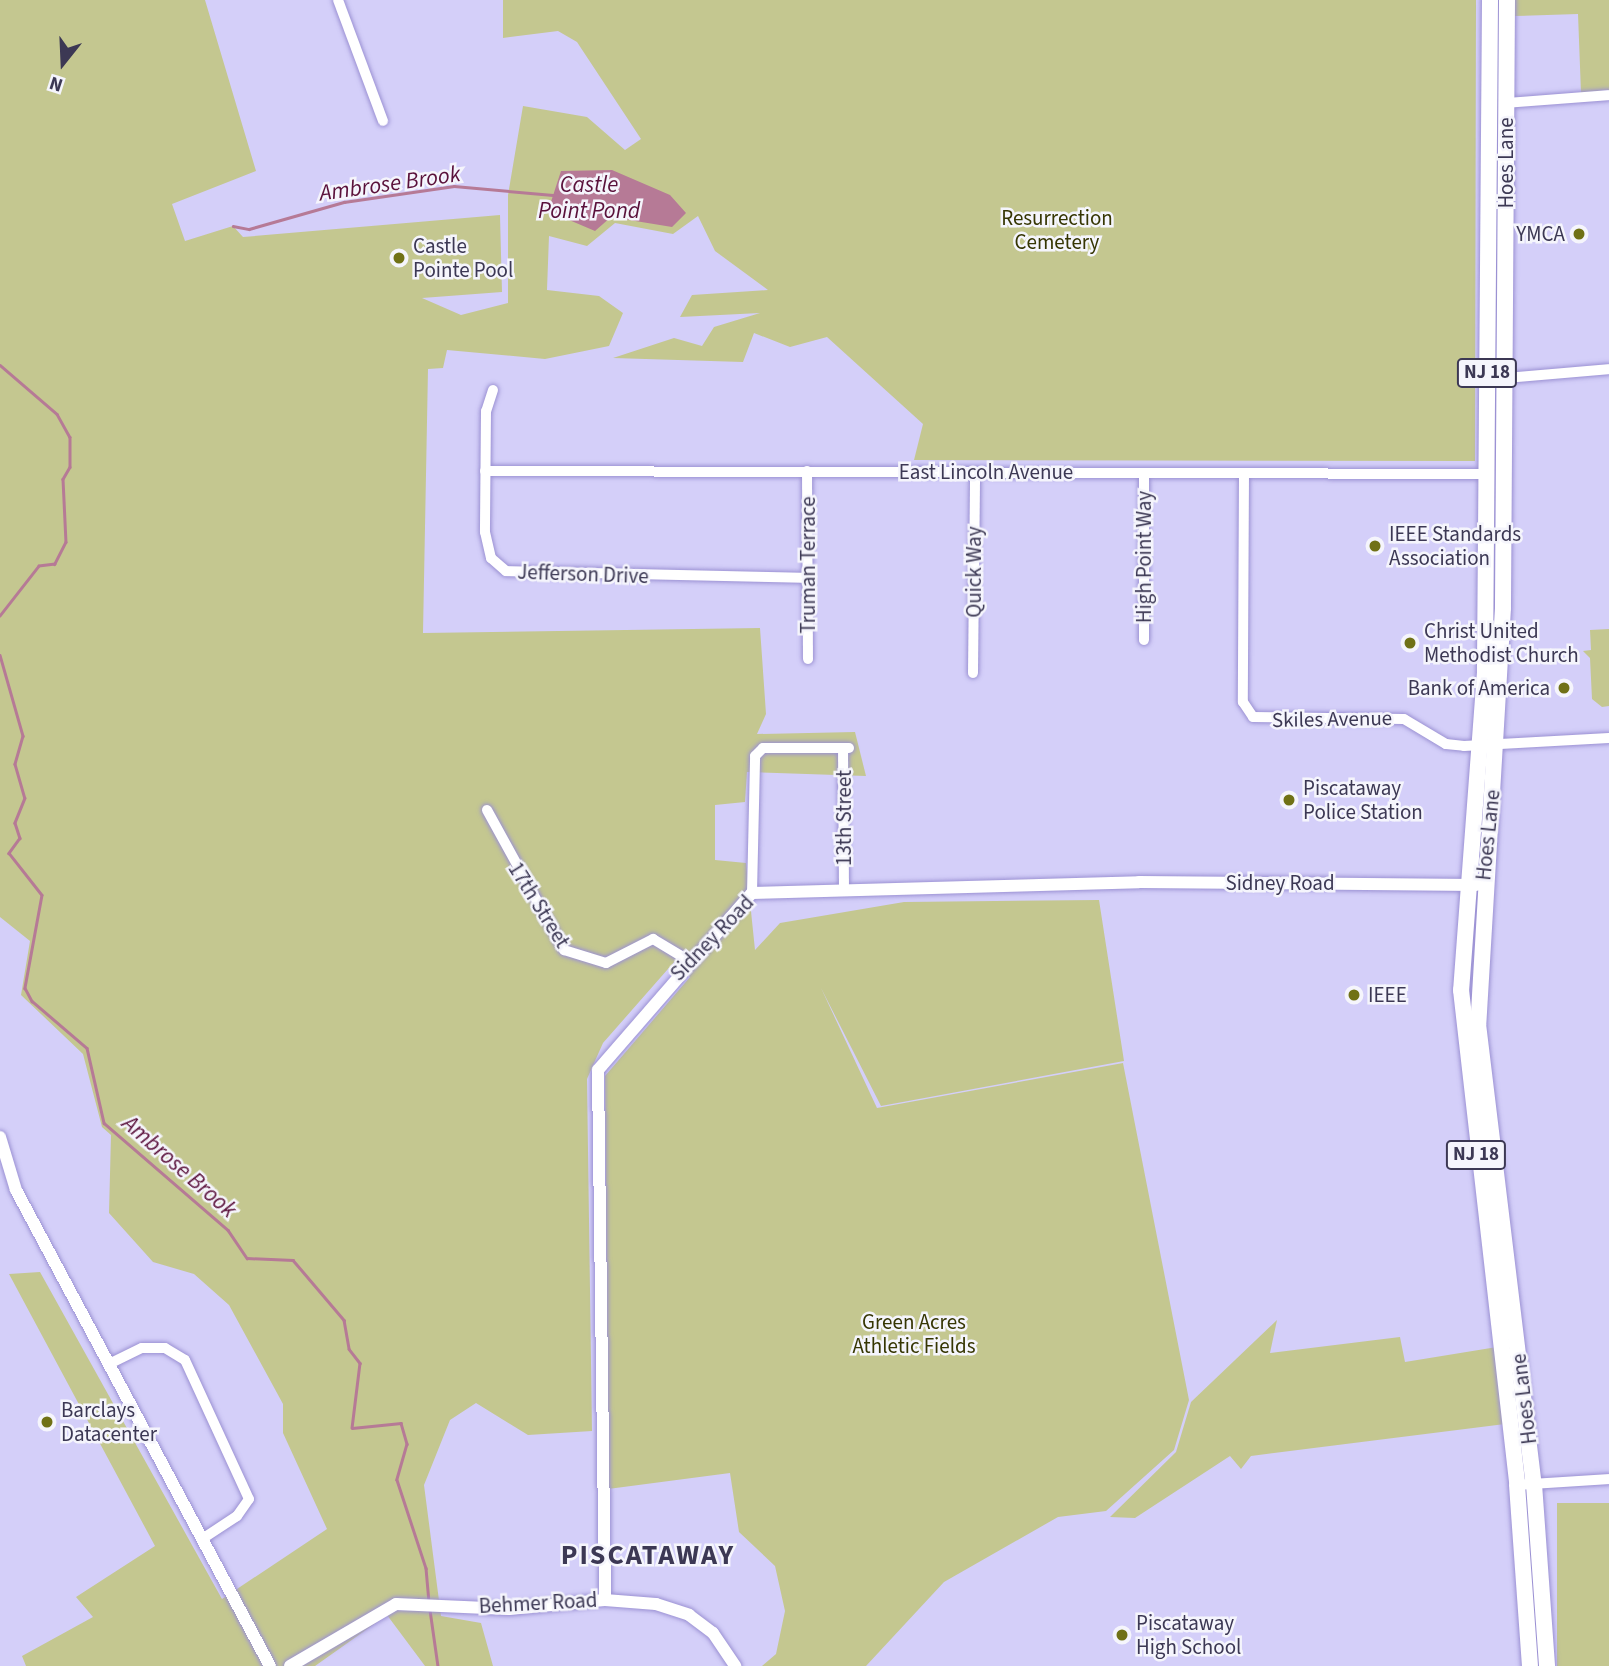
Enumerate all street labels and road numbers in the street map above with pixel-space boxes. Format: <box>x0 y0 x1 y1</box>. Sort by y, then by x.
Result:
street label: Hoes Lane <box>1493 117 1519 209</box>
road number: NJ 18 <box>1456 358 1518 388</box>
street label: East Lincoln Avenue <box>899 459 1073 485</box>
street label: High Point Way <box>1131 491 1157 623</box>
street label: Truman Terrace <box>795 496 821 634</box>
street label: Quick Way <box>961 526 987 618</box>
street label: Jefferson Drive <box>517 559 649 589</box>
street label: Skiles Avenue <box>1272 705 1392 733</box>
street label: 13th Street <box>831 770 857 866</box>
street label: Hoes Lane <box>1471 788 1505 882</box>
street label: 17th Street <box>503 858 575 952</box>
street label: Sidney Road <box>1225 870 1335 896</box>
street label: Sidney Road <box>665 890 759 986</box>
road number: NJ 18 <box>1444 1140 1508 1170</box>
street label: Hoes Lane <box>1506 1352 1542 1446</box>
street label: Behmer Road <box>478 1587 598 1619</box>

